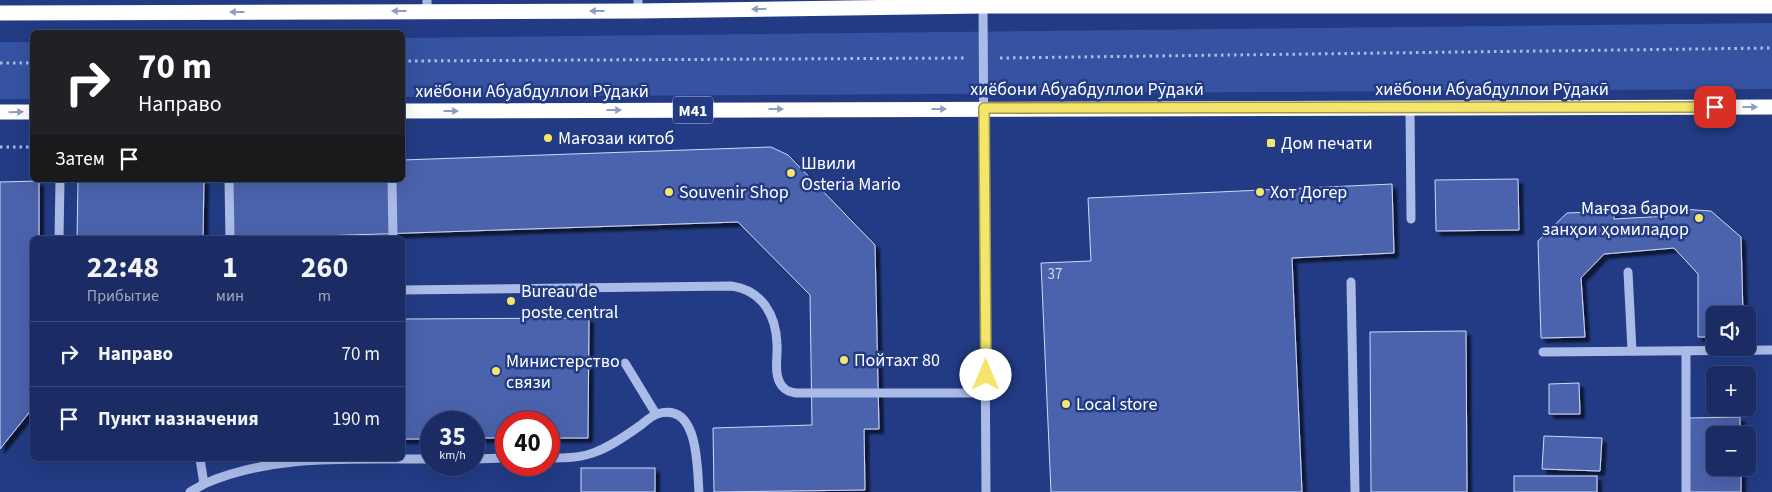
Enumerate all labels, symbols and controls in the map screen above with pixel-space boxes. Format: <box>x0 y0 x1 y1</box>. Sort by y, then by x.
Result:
one-way arrow <box>751 5 767 13</box>
one-way arrow <box>391 7 407 15</box>
one-way arrow <box>589 7 605 15</box>
one-way arrow <box>229 8 245 16</box>
text: 70 m <box>138 42 212 92</box>
icon: right <box>55 50 120 115</box>
street label: хиёбони Абуабдуллои Рӯдакӣ <box>970 77 1204 102</box>
street label: хиёбони Абуабдуллои Рӯдакӣ <box>1375 77 1609 102</box>
street label: хиёбони Абуабдуллои Рӯдакӣ <box>415 79 649 104</box>
pin <box>1694 86 1736 128</box>
text: Направо <box>138 88 222 120</box>
icon: arrive <box>1701 93 1729 121</box>
road number: M41 <box>673 96 713 124</box>
one-way arrow <box>1742 103 1758 111</box>
one-way arrow <box>931 104 947 112</box>
one-way arrow <box>768 105 784 113</box>
one-way arrow <box>606 106 622 114</box>
one-way arrow <box>443 107 459 115</box>
one-way arrow <box>9 108 25 116</box>
place label: Мағозаи китоб <box>558 126 674 151</box>
place label: Дом печати <box>1281 131 1373 156</box>
marker: Мағозаи китоб <box>542 132 554 144</box>
marker: Дом печати <box>1265 137 1277 149</box>
icon: arrive <box>115 145 143 173</box>
text: Затем <box>55 146 105 173</box>
place label: Швили Osteria Mario <box>801 151 901 197</box>
marker: Швили Osteria Mario <box>785 167 797 179</box>
place label: Souvenir Shop <box>679 180 789 205</box>
place label: Хот Догер <box>1270 180 1347 205</box>
marker: Souvenir Shop <box>663 186 675 198</box>
marker: Хот Догер <box>1254 186 1266 198</box>
place label: Мағоза барои занҳои ҳомиладор <box>1542 196 1689 242</box>
marker: Мағоза барои занҳои ҳомиладор <box>1693 212 1705 224</box>
text: 22:48 <box>87 246 159 289</box>
text: 1 <box>222 246 238 289</box>
text: 260 <box>301 246 348 289</box>
house number: 37 <box>1048 264 1062 285</box>
place label: Bureau de poste central <box>521 279 618 325</box>
text: Прибытие <box>87 285 159 307</box>
text: мин <box>216 285 244 307</box>
text: m <box>318 285 331 307</box>
marker: Bureau de poste central <box>505 295 517 307</box>
map controls <box>1706 306 1756 476</box>
button: sound <box>1706 306 1756 356</box>
icon: right <box>55 340 83 368</box>
text: Направо <box>98 341 173 368</box>
text: 70 m <box>342 341 380 368</box>
place label: Пойтахт 80 <box>854 348 940 373</box>
position arrow <box>959 348 1011 400</box>
place label: Министерство связи <box>506 349 620 395</box>
marker: Пойтахт 80 <box>838 354 850 366</box>
marker: Министерство связи <box>490 365 502 377</box>
button: + <box>1706 366 1756 416</box>
place label: Local store <box>1076 392 1157 417</box>
marker: Local store <box>1060 398 1072 410</box>
icon: arrive <box>55 405 83 433</box>
text: Пункт назначения <box>98 406 259 433</box>
text: 190 m <box>332 406 380 433</box>
speed limit sign: 40 <box>495 411 560 476</box>
text: 35 <box>439 419 466 455</box>
button: − <box>1706 426 1756 476</box>
text: km/h <box>439 447 466 464</box>

